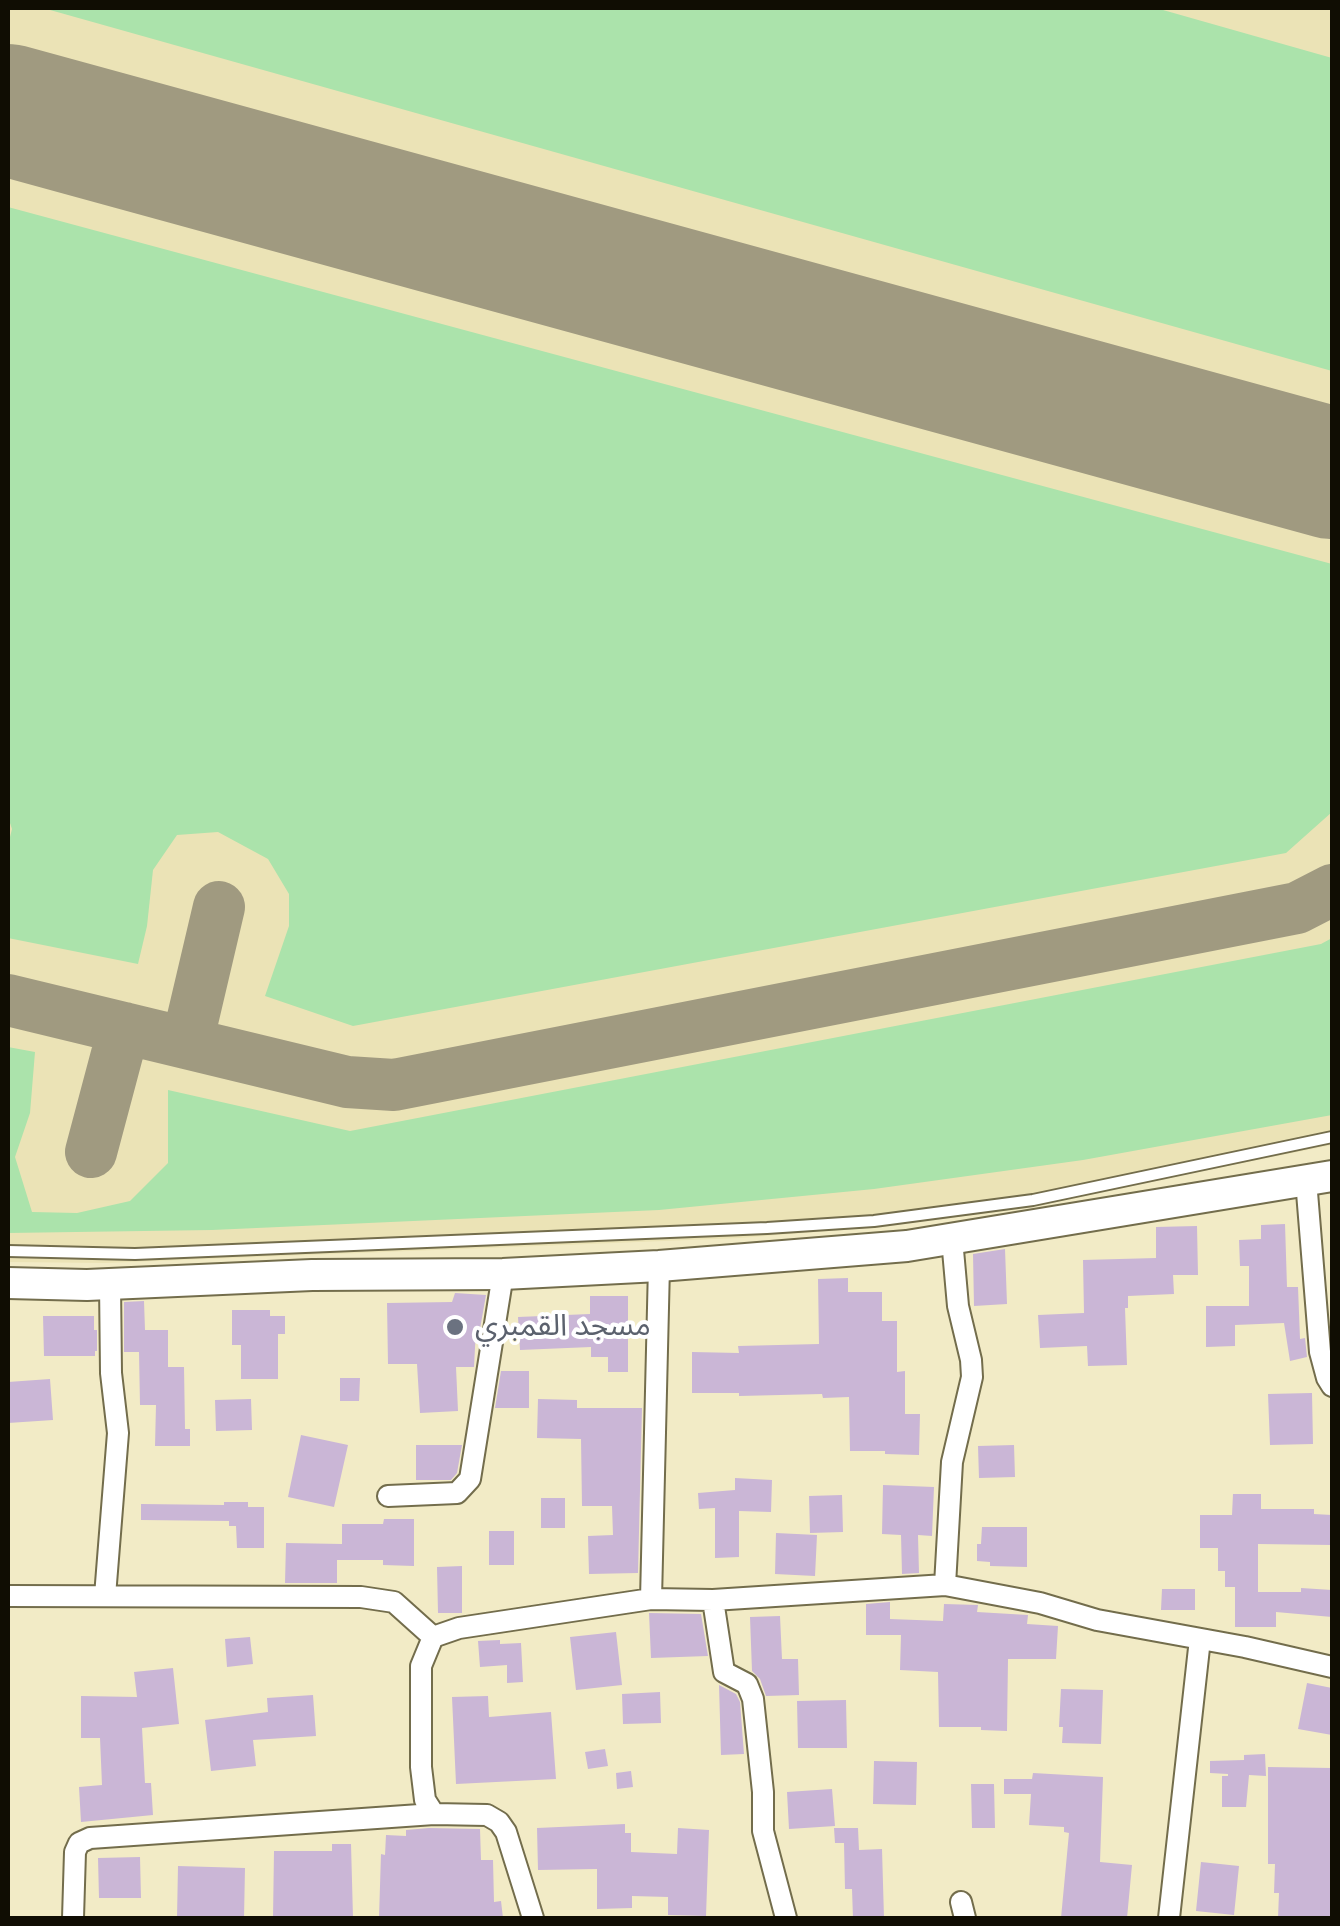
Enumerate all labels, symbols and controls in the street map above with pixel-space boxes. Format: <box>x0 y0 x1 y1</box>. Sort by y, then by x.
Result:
place label: مسجد القمبري <box>475 1309 651 1345</box>
marker: مسجد القمبري <box>444 1316 466 1338</box>

